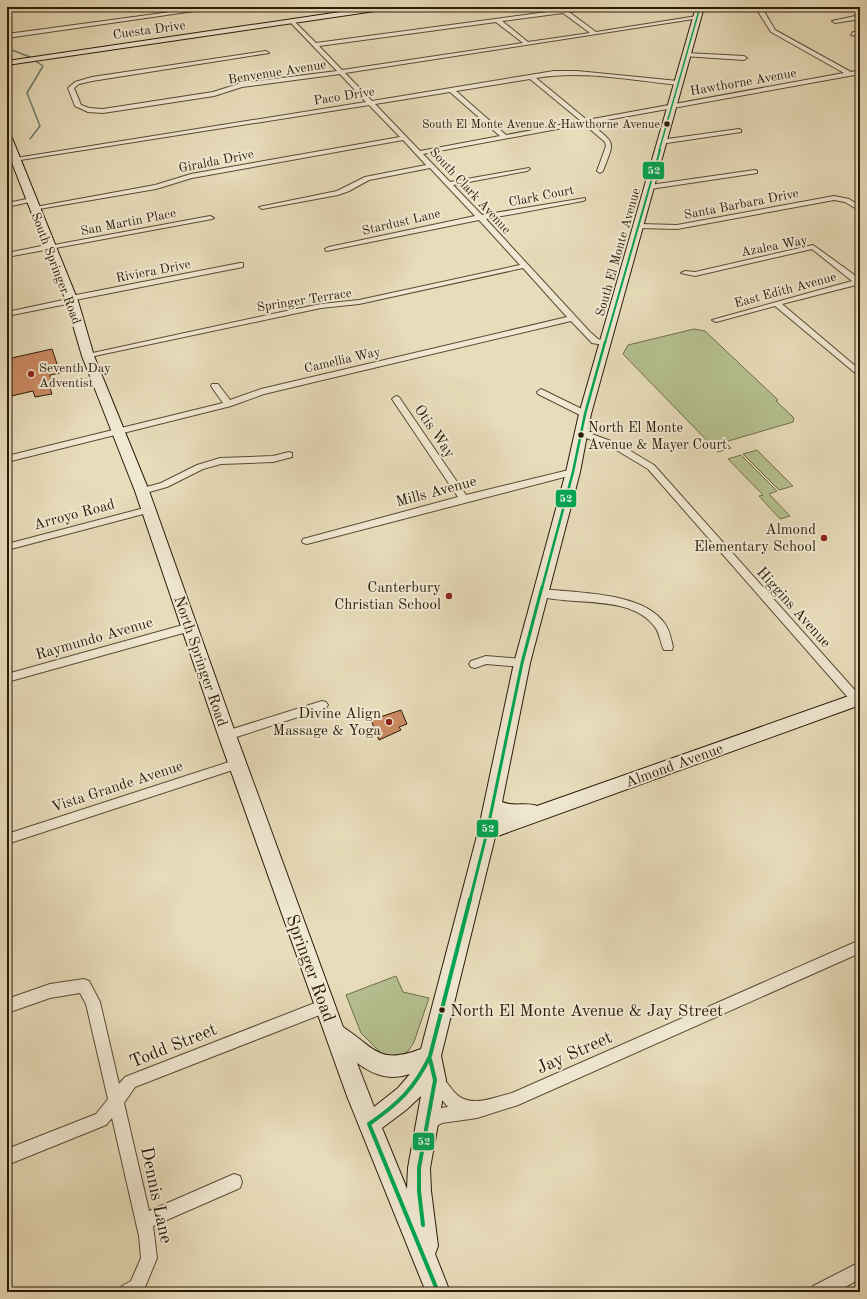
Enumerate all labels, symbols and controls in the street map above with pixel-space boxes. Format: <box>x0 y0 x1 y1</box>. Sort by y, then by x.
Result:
street label: Cuesta Drive <box>112 19 186 42</box>
street label: Benvenue Avenue <box>227 58 327 87</box>
street label: Hawthorne Avenue <box>689 67 797 98</box>
street label: Paco Drive <box>313 85 376 108</box>
place label: South El Monte Avenue & Hawthorne Avenue <box>422 119 660 131</box>
marker: South El Monte Avenue & Hawthorne Avenue <box>662 119 672 129</box>
street label: South Clark Avenue <box>427 145 513 237</box>
street label: Giralda Drive <box>178 148 255 175</box>
line badge: 52 <box>642 161 665 180</box>
text: 52 <box>648 166 660 177</box>
street label: Clark Court <box>507 184 576 209</box>
street label: South El Monte Avenue <box>594 187 643 318</box>
street label: Santa Barbara Drive <box>683 187 800 222</box>
street label: San Martin Place <box>79 207 177 238</box>
street label: Stardust Lane <box>361 207 442 238</box>
street label: South Springer Road <box>28 211 83 326</box>
street label: Azalea Way <box>740 234 809 259</box>
street label: Riviera Drive <box>115 258 192 285</box>
street label: East Edith Avenue <box>733 271 838 310</box>
street label: Springer Terrace <box>256 287 353 314</box>
street label: Camellia Way <box>303 345 382 376</box>
place label: Seventh Day Adventist <box>39 362 111 390</box>
marker: Seventh Day Adventist <box>26 369 36 379</box>
street label: Otis Way <box>411 403 457 461</box>
place label: North El Monte Avenue & Mayer Court <box>588 421 727 452</box>
marker: North El Monte Avenue & Mayer Court <box>576 430 586 440</box>
street label: Mills Avenue <box>394 474 479 510</box>
line badge: 52 <box>555 489 577 508</box>
text: 52 <box>560 494 572 505</box>
street label: Arroyo Road <box>32 497 117 533</box>
place label: Almond Elementary School <box>694 523 816 555</box>
marker: Almond Elementary School <box>819 533 829 543</box>
street label: Higgins Avenue <box>753 565 833 651</box>
place label: Canterbury Christian School <box>334 581 441 613</box>
marker: Canterbury Christian School <box>444 591 454 601</box>
street label: North Springer Road <box>170 594 229 729</box>
street label: Raymundo Avenue <box>34 616 155 663</box>
place label: Divine Align Massage & Yoga <box>273 707 382 739</box>
marker: Divine Align Massage & Yoga <box>384 717 394 727</box>
street label: Almond Avenue <box>624 742 725 791</box>
street label: Vista Grande Avenue <box>50 759 185 816</box>
line badge: 52 <box>476 819 499 838</box>
text: 52 <box>482 824 494 835</box>
street label: Springer Road <box>282 912 338 1024</box>
place label: North El Monte Avenue & Jay Street <box>450 1003 723 1020</box>
marker: North El Monte Avenue & Jay Street <box>437 1005 447 1015</box>
street label: Todd Street <box>127 1020 219 1072</box>
street label: Jay Street <box>534 1028 615 1078</box>
line badge: 52 <box>412 1132 435 1151</box>
text: 52 <box>418 1137 430 1148</box>
street label: Dennis Lane <box>137 1145 175 1245</box>

